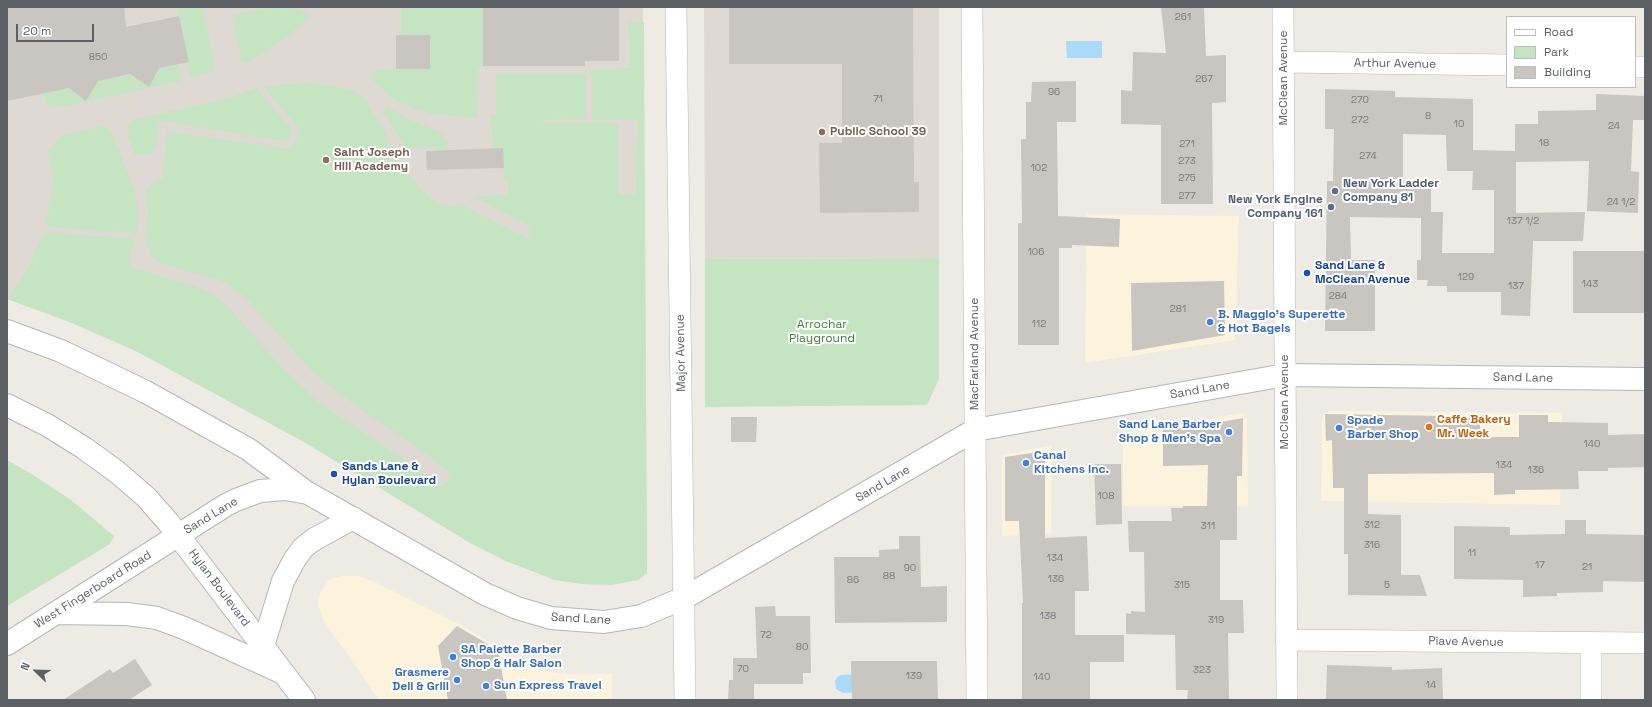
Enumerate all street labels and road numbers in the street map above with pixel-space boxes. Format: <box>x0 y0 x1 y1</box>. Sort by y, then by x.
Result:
street label: McClean Avenue <box>1277 30 1291 126</box>
street label: Arthur Avenue <box>1354 56 1436 72</box>
street label: MacFarland Avenue <box>968 298 982 410</box>
street label: Major Avenue <box>673 314 689 392</box>
street label: McClean Avenue <box>1278 354 1292 450</box>
street label: Sand Lane <box>1493 370 1553 386</box>
street label: Sand Lane <box>1169 378 1231 402</box>
street label: Sand Lane <box>853 463 913 505</box>
street label: Sand Lane <box>181 494 241 538</box>
street label: Hylan Boulevard <box>185 546 253 630</box>
street label: West Fingerboard Road <box>32 548 154 632</box>
street label: Sand Lane <box>550 610 612 628</box>
street label: Piave Avenue <box>1428 634 1504 650</box>

